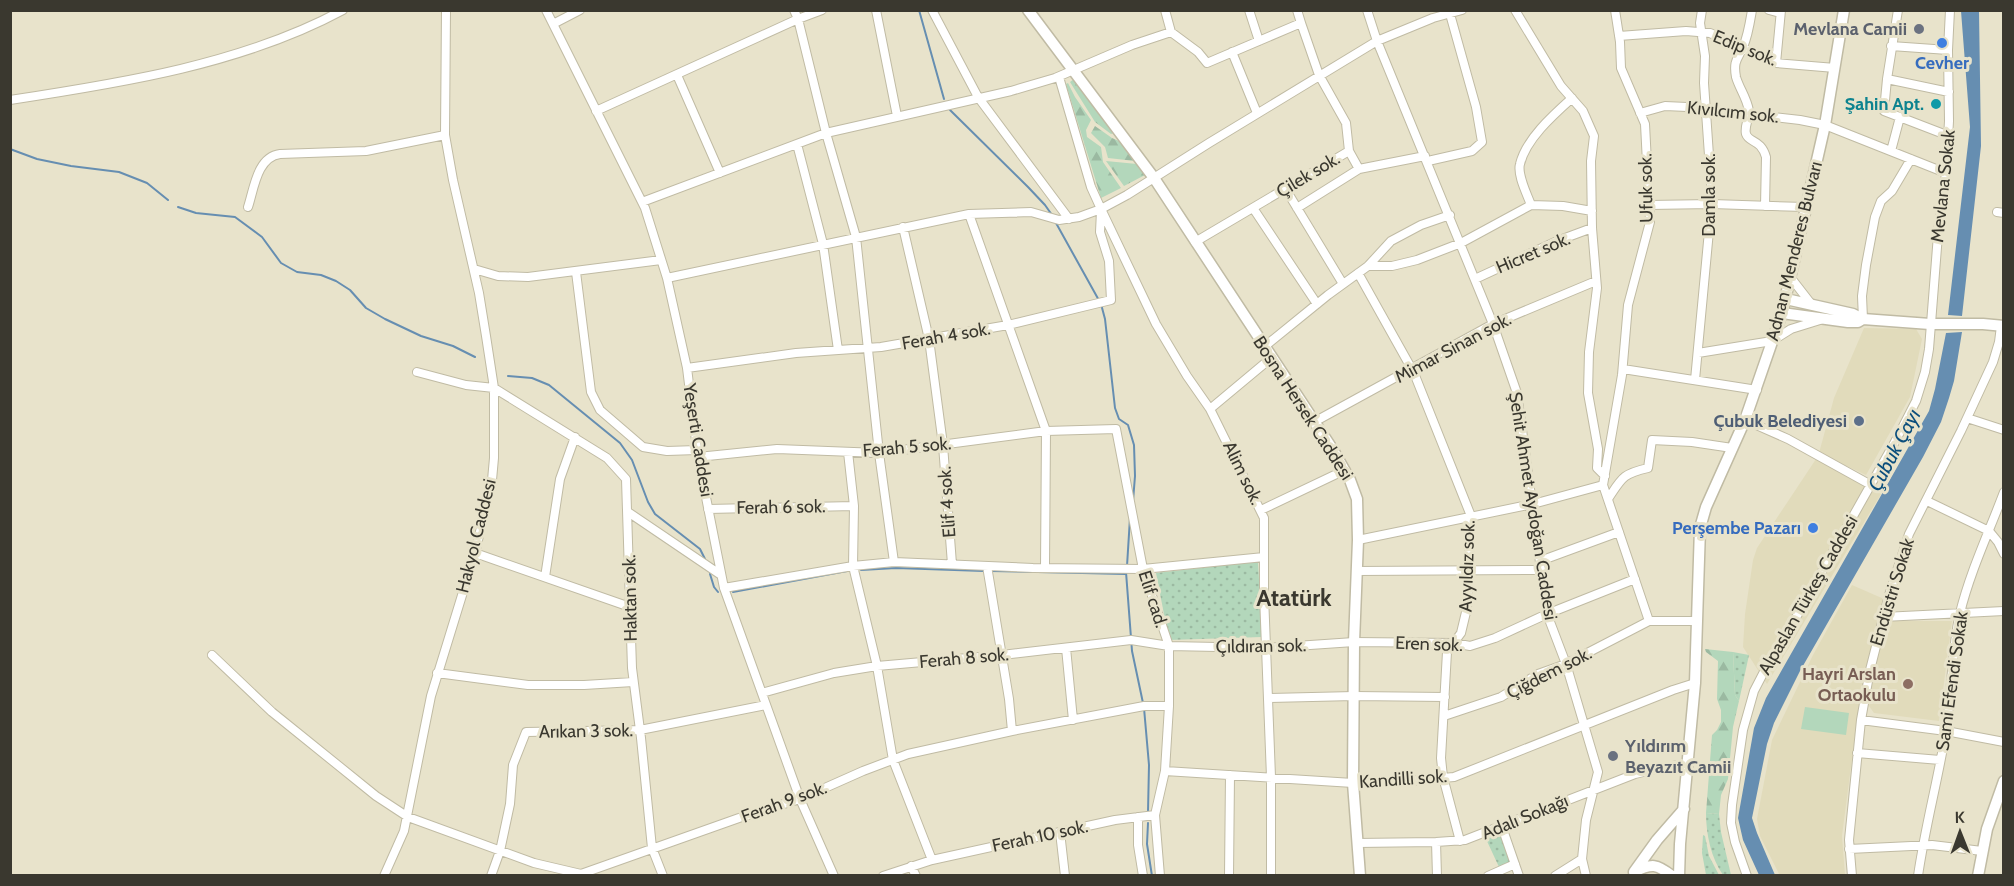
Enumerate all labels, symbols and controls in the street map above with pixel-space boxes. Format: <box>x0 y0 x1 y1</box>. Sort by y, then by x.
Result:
place label: Mevlana Camii <box>1793 18 1907 40</box>
marker: Mevlana Camii <box>1912 22 1926 36</box>
street label: Edip sok. <box>1710 25 1780 71</box>
marker: Cevher <box>1935 36 1949 50</box>
place label: Cevher <box>1915 52 1969 74</box>
place label: Şahin Apt. <box>1845 93 1924 115</box>
street label: Kıvılcım sok. <box>1686 96 1780 128</box>
marker: Şahin Apt. <box>1929 97 1943 111</box>
street label: Mevlana Sokak <box>1926 128 1960 243</box>
street label: Çilek sok. <box>1272 148 1344 202</box>
street label: Ufuk sok. <box>1634 153 1658 223</box>
street label: Damla sok. <box>1698 153 1720 237</box>
street label: Adnan Menderes Bulvarı <box>1761 159 1827 343</box>
street label: Hicret sok. <box>1493 228 1573 278</box>
street label: Mimar Sinan sok. <box>1391 308 1515 388</box>
street label: Ferah 4 sok. <box>900 317 992 355</box>
street label: Bosna Hersek Caddesi <box>1248 332 1358 484</box>
street label: Yeşerti Caddesi <box>678 381 718 498</box>
street label: Şehit Ahmet Aydoğan Caddesi <box>1504 390 1562 622</box>
water label: Çubuk Çayı <box>1862 405 1926 495</box>
place label: Çubuk Belediyesi <box>1714 410 1847 432</box>
marker: Çubuk Belediyesi <box>1852 414 1866 428</box>
street label: Ferah 5 sok. <box>862 432 952 462</box>
street label: Alim sok. <box>1218 438 1268 508</box>
street label: Elif 4 sok. <box>934 465 960 539</box>
street label: Hakyol Caddesi <box>451 477 501 595</box>
street label: Ferah 6 sok. <box>736 495 826 519</box>
street label: Alpaslan Türkeş Caddesi <box>1753 512 1863 678</box>
place label: Perşembe Pazarı <box>1672 517 1801 539</box>
street label: Ayyıldız sok. <box>1454 520 1480 612</box>
marker: Perşembe Pazarı <box>1806 521 1820 535</box>
street label: Endüstri Sokak <box>1865 535 1919 649</box>
street label: Haktan sok. <box>618 554 642 642</box>
street label: Elif cad. <box>1133 568 1173 630</box>
district label: Atatürk <box>1256 583 1332 612</box>
street label: Sami Efendi Sokak <box>1931 609 1973 752</box>
street label: Eren sok. <box>1395 632 1463 656</box>
street label: Çıldıran sok. <box>1215 634 1307 658</box>
street label: Çiğdem sok. <box>1503 642 1595 704</box>
street label: Ferah 8 sok. <box>918 643 1010 673</box>
place label: Hayri Arslan Ortaokulu <box>1802 663 1896 706</box>
marker: Hayri Arslan Ortaokulu <box>1901 677 1915 691</box>
street label: Arıkan 3 sok. <box>539 719 633 743</box>
place label: Yıldırım Beyazıt Camii <box>1624 735 1731 778</box>
marker: Yıldırım Beyazıt Camii <box>1606 749 1620 763</box>
street label: Kandilli sok. <box>1358 765 1448 793</box>
street label: Ferah 9 sok. <box>738 776 830 828</box>
street label: Adalı Sokağı <box>1478 790 1572 844</box>
north arrow <box>1930 802 1990 862</box>
text: K <box>1955 808 1965 827</box>
street label: Ferah 10 sok. <box>990 815 1090 857</box>

